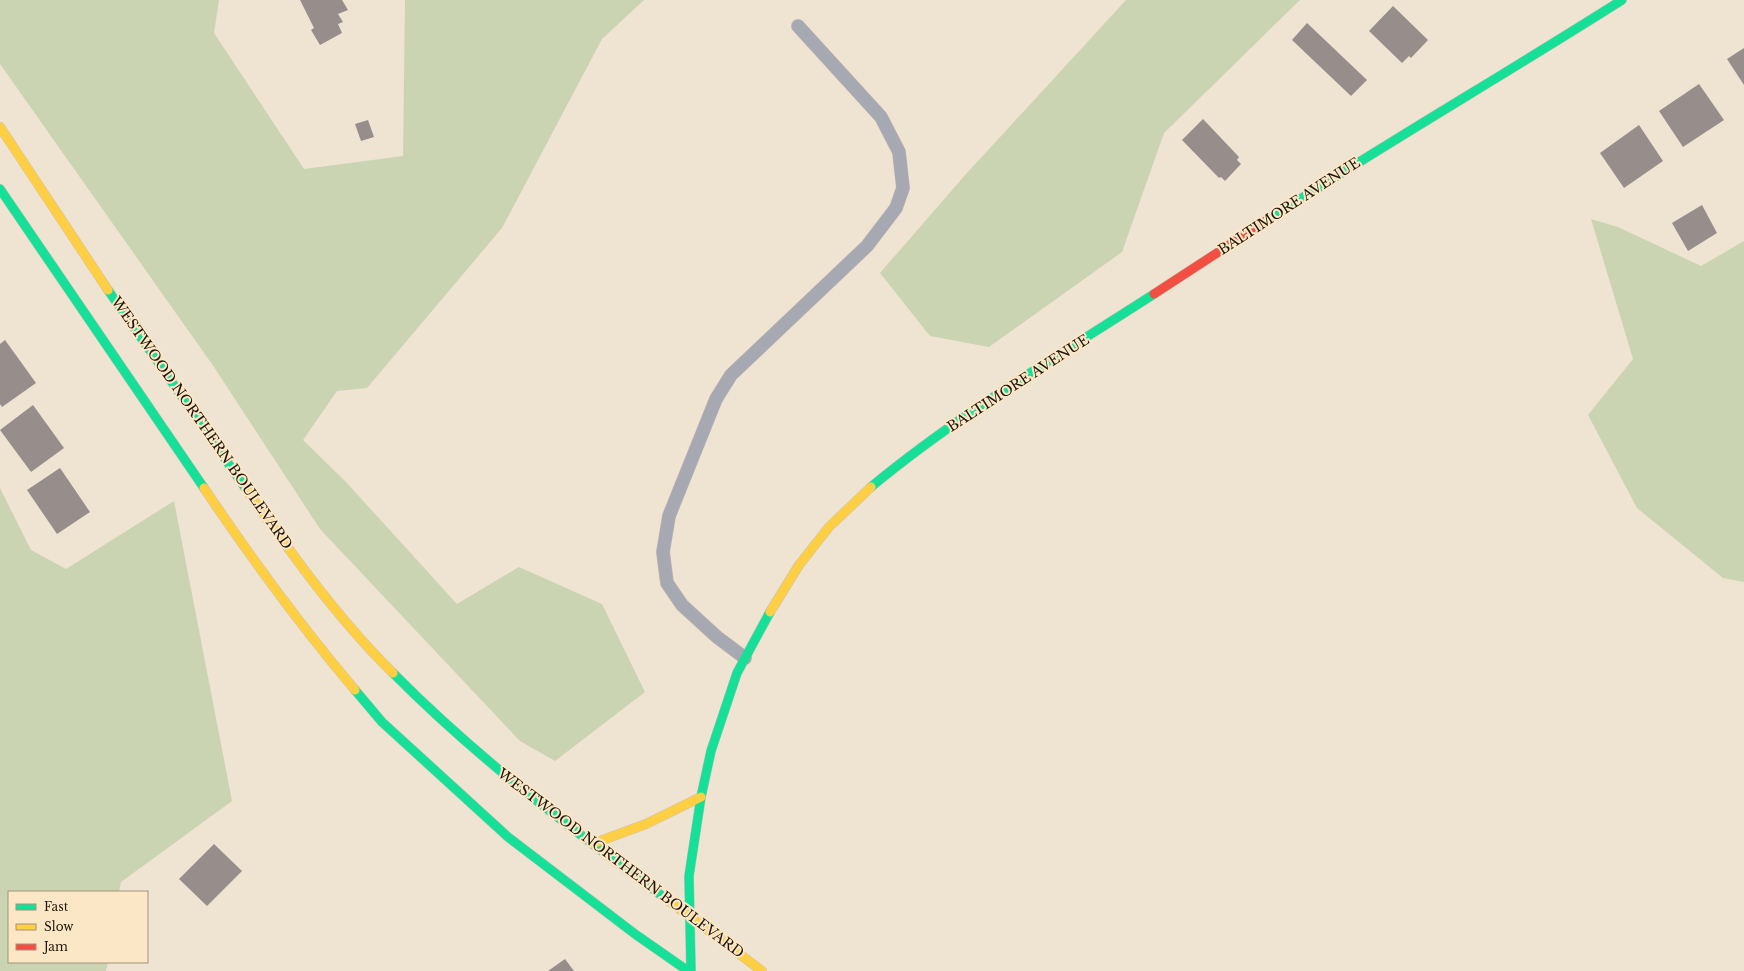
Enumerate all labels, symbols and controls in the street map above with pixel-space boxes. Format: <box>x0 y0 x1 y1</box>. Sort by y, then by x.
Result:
street label: BALTIMORE AVENUE <box>1215 153 1363 259</box>
street label: WESTWOOD NORTHERN BOULEVARD <box>107 292 297 553</box>
street label: BALTIMORE AVENUE <box>944 330 1092 436</box>
street label: WESTWOOD NORTHERN BOULEVARD <box>493 764 748 962</box>
legend <box>8 891 148 963</box>
text: Fast <box>44 899 69 914</box>
text: Slow <box>44 919 74 934</box>
text: Jam <box>42 939 68 954</box>

